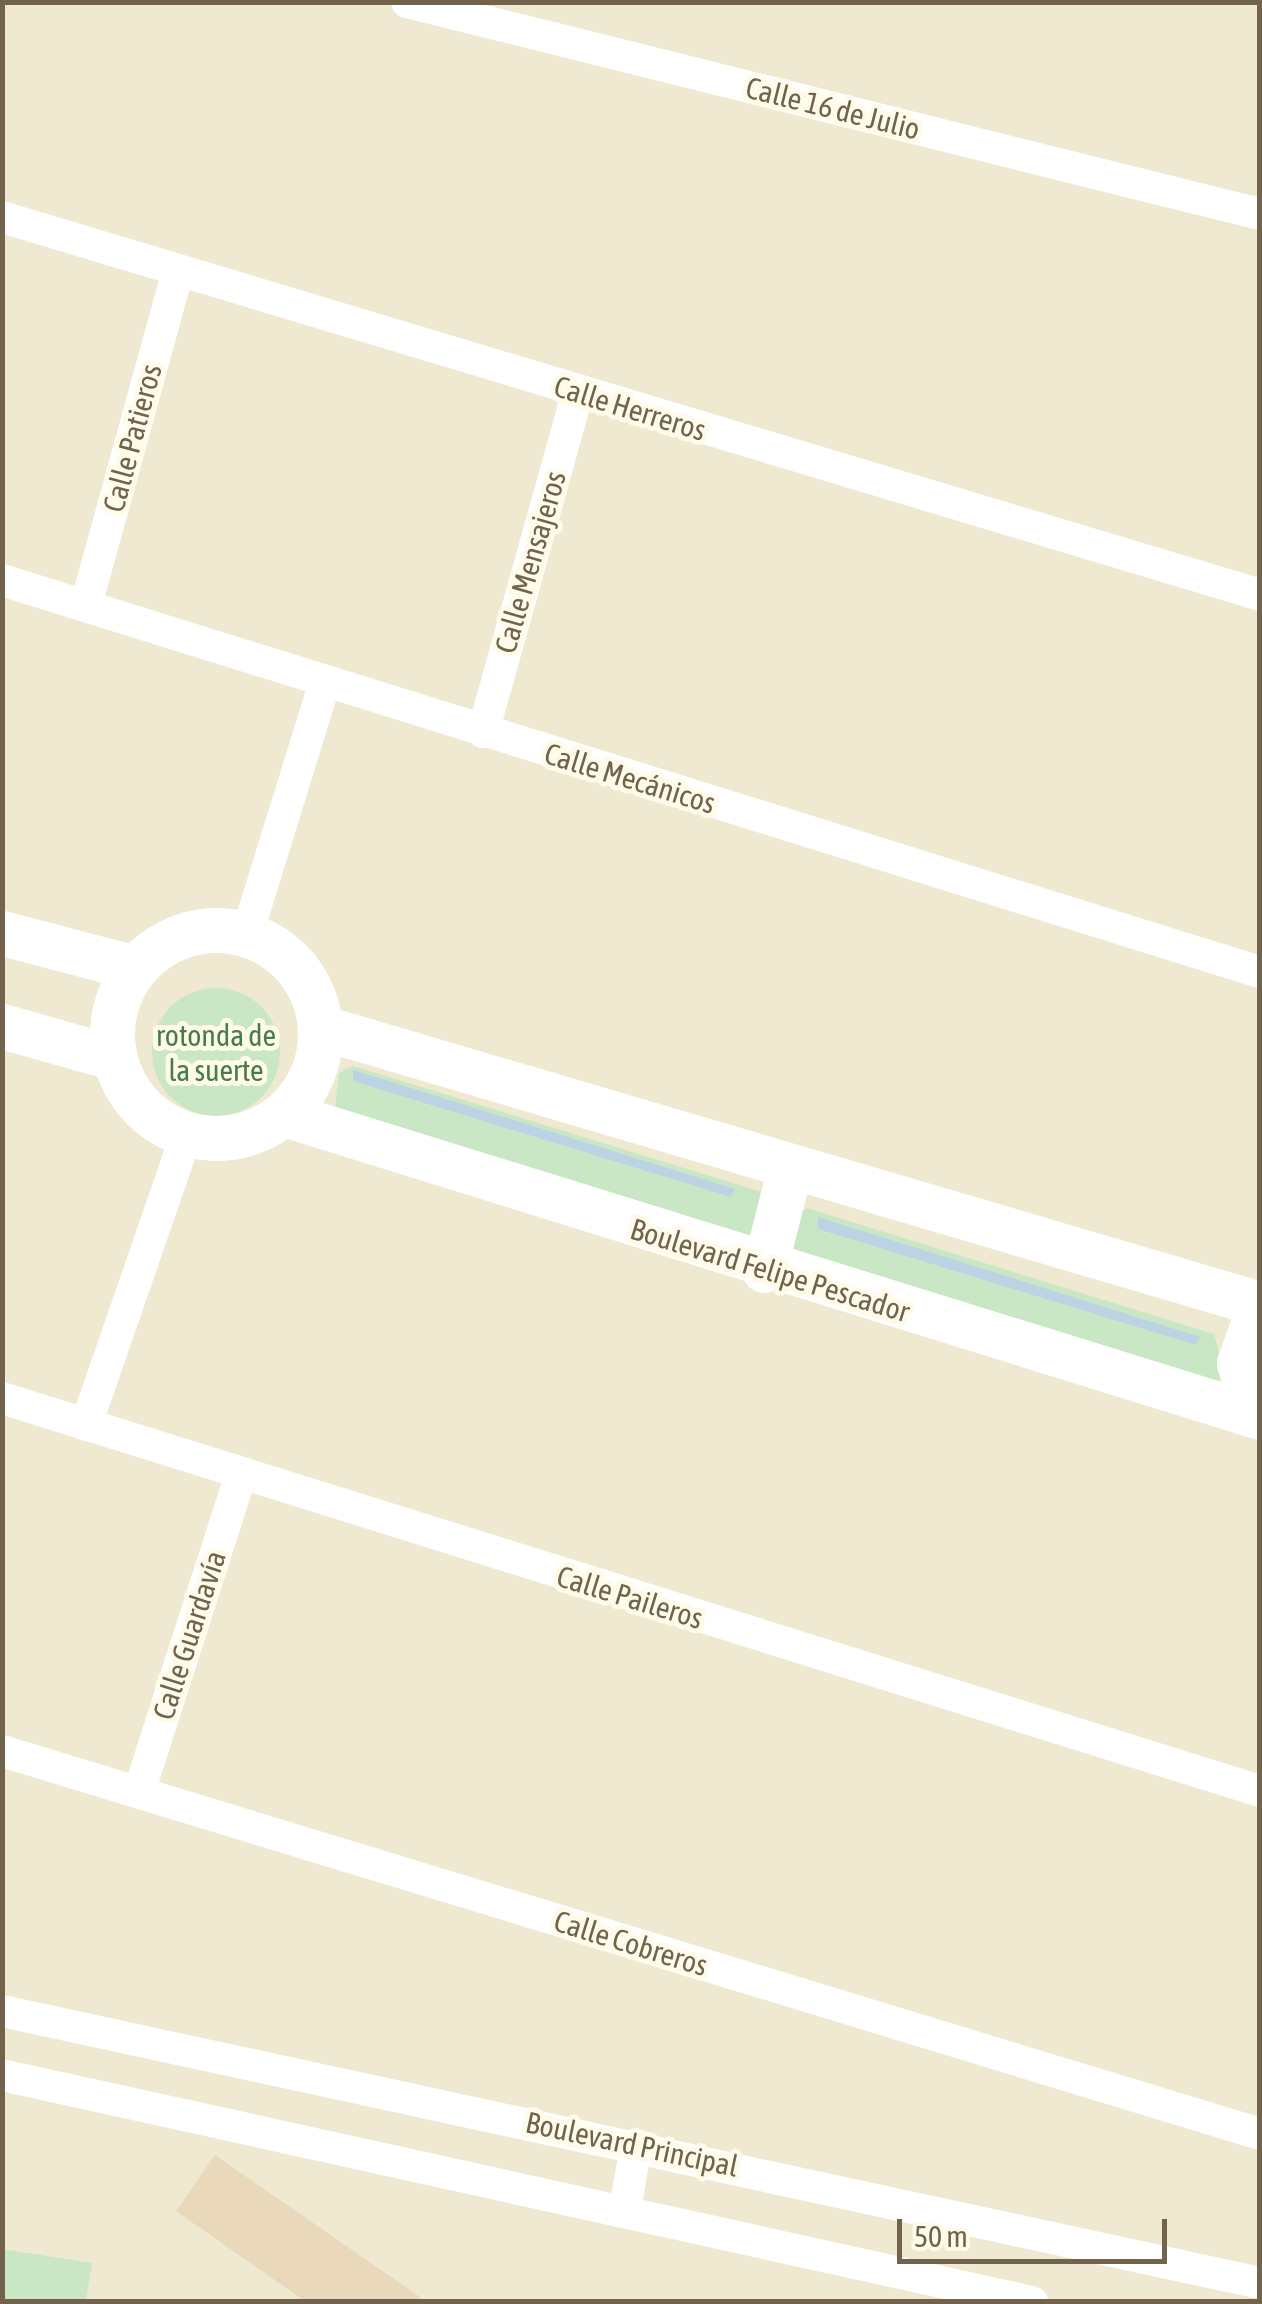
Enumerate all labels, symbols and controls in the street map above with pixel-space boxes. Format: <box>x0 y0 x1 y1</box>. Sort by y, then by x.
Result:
street label: Calle 16 de Julio <box>742 69 924 147</box>
street label: Calle Patieros <box>95 360 169 516</box>
street label: Calle Herreros <box>550 368 710 448</box>
street label: Calle Mensajeros <box>487 467 573 657</box>
street label: Calle Mecánicos <box>540 735 720 821</box>
park label: rotonda de la suerte <box>156 1017 276 1088</box>
street label: Boulevard Felipe Pescador <box>626 1210 914 1330</box>
street label: Calle Guardavía <box>145 1546 233 1724</box>
street label: Calle Paileros <box>553 1558 707 1636</box>
street label: Calle Cobreros <box>550 1903 712 1983</box>
street label: Boulevard Principal <box>523 2104 741 2184</box>
scale bar <box>902 2199 1172 2261</box>
text: 50 m <box>914 2219 968 2253</box>

